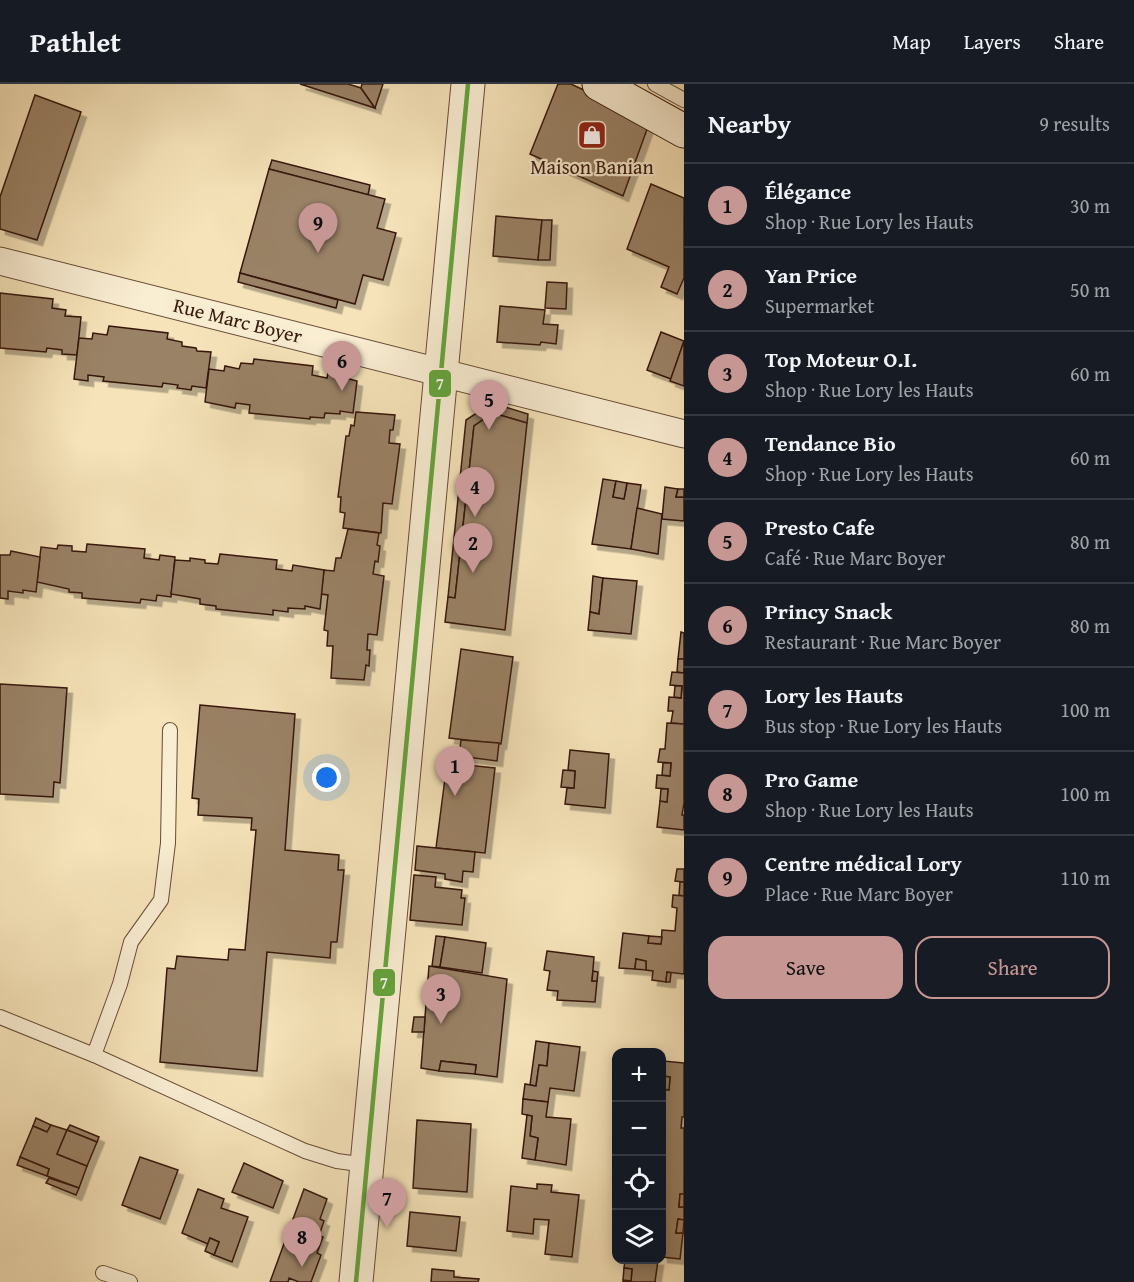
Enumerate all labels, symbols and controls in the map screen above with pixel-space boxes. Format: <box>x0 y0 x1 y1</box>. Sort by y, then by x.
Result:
text: Pathlet <box>30 21 121 62</box>
text: Map <box>892 26 931 57</box>
text: Layers <box>964 26 1021 57</box>
text: Share <box>1054 26 1104 57</box>
text: Nearby <box>708 104 791 143</box>
text: 9 results <box>1039 109 1110 138</box>
shop icon: Maison Banian <box>576 119 608 151</box>
place label: Maison Banian <box>530 152 654 181</box>
text: Élégance <box>765 175 851 207</box>
text: 1 <box>722 191 733 220</box>
text: 30 m <box>1070 191 1110 220</box>
pin: 9 <box>298 204 338 253</box>
text: Shop · Rue Lory les Hauts <box>765 207 974 236</box>
text: Yan Price <box>765 259 857 291</box>
text: 2 <box>722 275 733 304</box>
text: 50 m <box>1070 275 1110 304</box>
street label: Rue Marc Boyer <box>170 290 306 350</box>
text: Supermarket <box>765 291 874 320</box>
pin: 6 <box>322 342 362 391</box>
text: Top Moteur O.I. <box>765 343 917 375</box>
text: 3 <box>722 359 733 388</box>
text: 60 m <box>1070 359 1110 388</box>
line badge: 7 <box>428 369 452 398</box>
text: 7 <box>436 371 444 395</box>
text: Shop · Rue Lory les Hauts <box>765 375 974 404</box>
pin: 5 <box>470 380 508 430</box>
text: Tendance Bio <box>765 427 896 459</box>
text: 4 <box>722 443 733 472</box>
text: 60 m <box>1070 443 1110 472</box>
text: Shop · Rue Lory les Hauts <box>765 459 974 488</box>
pin: 4 <box>456 468 494 517</box>
text: Presto Cafe <box>765 511 875 543</box>
pin: 2 <box>454 524 492 573</box>
text: 5 <box>722 527 733 556</box>
text: 80 m <box>1070 527 1110 556</box>
text: Café · Rue Marc Boyer <box>765 543 945 572</box>
text: Princy Snack <box>765 595 892 627</box>
text: 6 <box>722 611 733 640</box>
text: 80 m <box>1070 611 1110 640</box>
text: Restaurant · Rue Marc Boyer <box>765 627 1001 656</box>
text: Lory les Hauts <box>765 679 903 711</box>
text: 7 <box>722 695 733 724</box>
text: 100 m <box>1060 695 1110 724</box>
text: Bus stop · Rue Lory les Hauts <box>765 711 1002 740</box>
pin: 1 <box>436 746 474 796</box>
your location <box>312 763 341 792</box>
text: Pro Game <box>765 763 858 795</box>
text: 8 <box>722 779 733 808</box>
text: 100 m <box>1060 779 1110 808</box>
text: Shop · Rue Lory les Hauts <box>765 795 974 824</box>
text: Centre médical Lory <box>765 847 962 879</box>
text: 9 <box>722 863 733 892</box>
text: 110 m <box>1060 863 1110 892</box>
text: Place · Rue Marc Boyer <box>765 879 953 908</box>
button: Save <box>708 936 903 999</box>
button: Share <box>915 936 1110 999</box>
line badge: 7 <box>372 968 396 997</box>
text: 7 <box>380 970 388 994</box>
pin: 3 <box>422 974 460 1024</box>
map controls <box>612 1048 666 1264</box>
button: + <box>612 1048 666 1102</box>
button: − <box>612 1102 666 1156</box>
button: locate <box>612 1156 666 1210</box>
pin: 7 <box>368 1178 406 1228</box>
button: layers <box>612 1210 666 1264</box>
pin: 8 <box>282 1218 322 1267</box>

